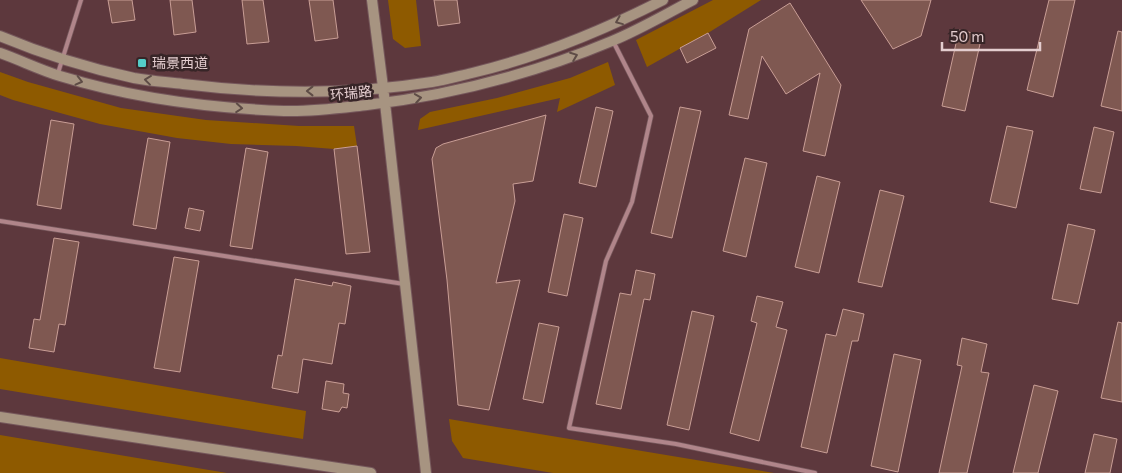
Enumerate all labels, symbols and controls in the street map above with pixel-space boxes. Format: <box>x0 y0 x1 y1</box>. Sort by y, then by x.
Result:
one-way arrow <box>615 15 624 25</box>
scale bar <box>942 20 1040 52</box>
text: 50 m <box>950 27 984 45</box>
one-way arrow <box>570 52 578 62</box>
place label: 瑞景西道 <box>152 54 208 71</box>
marker: 瑞景西道 <box>136 57 148 69</box>
one-way arrow <box>74 75 83 86</box>
one-way arrow <box>144 75 152 85</box>
street label: 环瑞路 <box>329 82 373 103</box>
one-way arrow <box>306 86 314 96</box>
one-way arrow <box>413 93 422 103</box>
one-way arrow <box>235 102 243 113</box>

